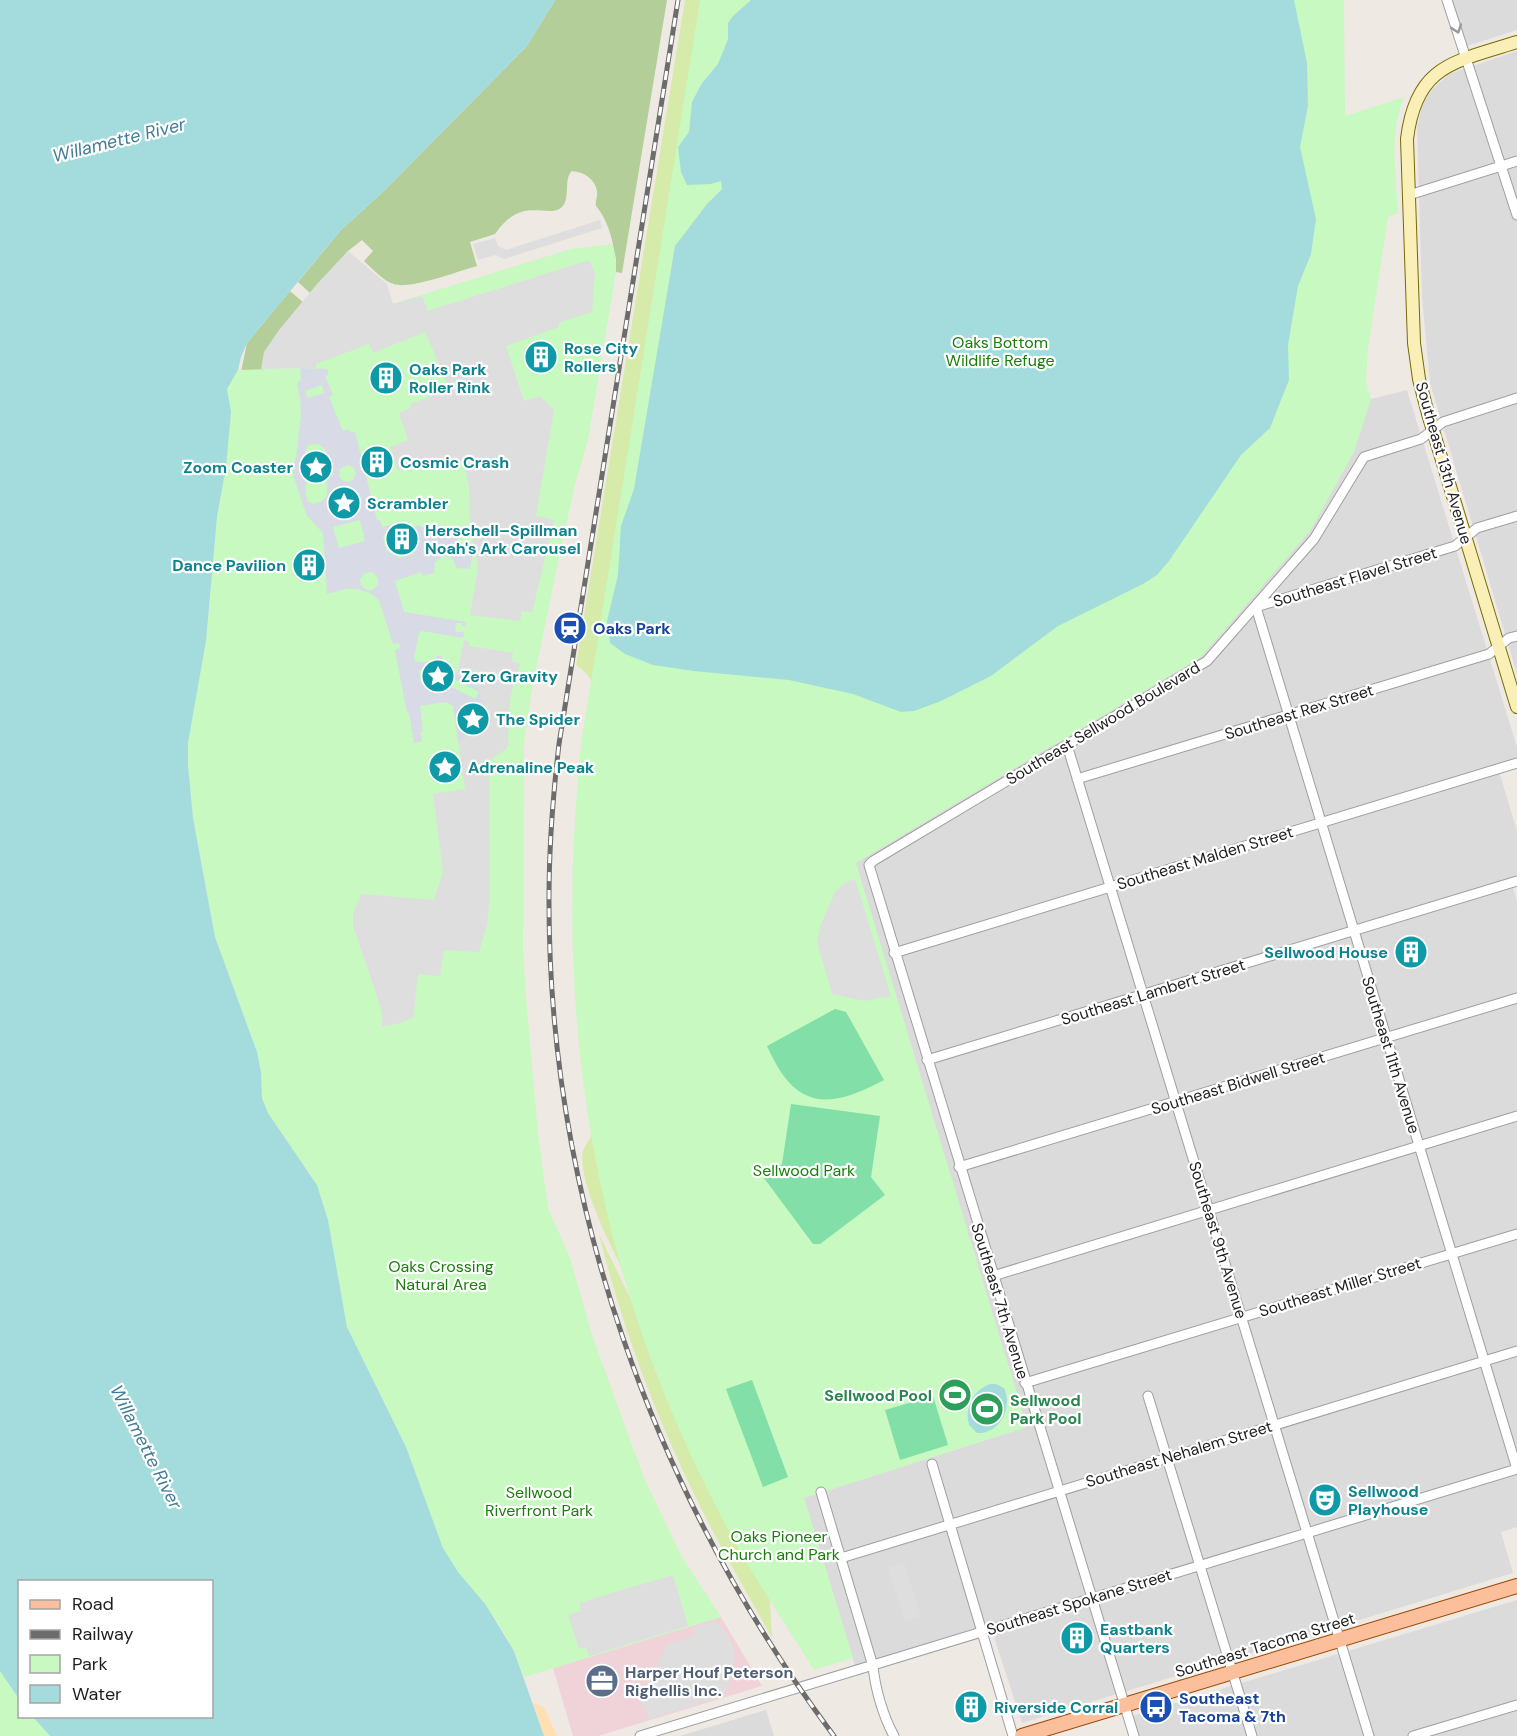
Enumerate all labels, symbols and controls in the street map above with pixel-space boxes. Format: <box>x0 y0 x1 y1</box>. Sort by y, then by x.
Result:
one-way arrow <box>1449 23 1462 34</box>
water label: Willamette River <box>50 112 189 168</box>
park label: Oaks Bottom Wildlife Refuge <box>945 332 1055 371</box>
place label: Rose City Rollers <box>564 338 638 377</box>
building icon: Rose City Rollers <box>523 339 559 375</box>
place label: Oaks Park Roller Rink <box>409 359 491 398</box>
building icon: Oaks Park Roller Rink <box>368 360 404 396</box>
street label: Southeast 13th Avenue <box>1411 379 1477 547</box>
building icon: Cosmic Crash <box>359 444 395 480</box>
place icon: Zoom Coaster <box>298 449 334 485</box>
place label: Cosmic Crash <box>400 452 509 473</box>
place label: Zoom Coaster <box>183 457 293 478</box>
place icon: Scrambler <box>326 485 362 521</box>
place label: Scrambler <box>367 493 449 514</box>
place label: Herschell–Spillman Noah's Ark Carousel <box>425 520 581 559</box>
building icon: Herschell–Spillman Noah's Ark Carousel <box>384 521 420 557</box>
street label: Southeast Flavel Street <box>1271 542 1439 612</box>
building icon: Dance Pavilion <box>291 547 327 583</box>
place label: Dance Pavilion <box>172 555 286 576</box>
station icon: Oaks Park <box>552 610 588 646</box>
place label: Oaks Park <box>593 618 671 639</box>
street label: Southeast Sellwood Boulevard <box>1002 657 1204 789</box>
place icon: Zero Gravity <box>420 658 456 694</box>
place label: Zero Gravity <box>461 666 558 687</box>
street label: Southeast Rex Street <box>1222 679 1376 745</box>
place icon: The Spider <box>455 701 491 737</box>
place label: The Spider <box>496 709 580 730</box>
place icon: Adrenaline Peak <box>427 749 463 785</box>
place label: Adrenaline Peak <box>468 757 595 778</box>
street label: Southeast Malden Street <box>1114 821 1296 895</box>
building icon: Sellwood House <box>1393 934 1429 970</box>
place label: Sellwood House <box>1264 942 1388 963</box>
street label: Southeast Lambert Street <box>1058 954 1248 1030</box>
street label: Southeast 11th Avenue <box>1357 974 1425 1136</box>
street label: Southeast Bidwell Street <box>1149 1047 1327 1119</box>
street label: Southeast 9th Avenue <box>1184 1159 1252 1321</box>
park label: Sellwood Park <box>753 1160 855 1181</box>
street label: Southeast 7th Avenue <box>966 1220 1034 1382</box>
street label: Southeast Miller Street <box>1256 1252 1424 1322</box>
park label: Oaks Crossing Natural Area <box>388 1256 494 1295</box>
sports icon: Sellwood Pool <box>937 1377 973 1413</box>
water label: Willamette River <box>104 1381 188 1514</box>
place label: Sellwood Pool <box>824 1385 932 1406</box>
place label: Sellwood Park Pool <box>1010 1390 1081 1429</box>
sports icon: Sellwood Park Pool <box>969 1391 1005 1427</box>
street label: Southeast Nehalem Street <box>1083 1416 1275 1492</box>
place label: Sellwood Playhouse <box>1348 1481 1429 1520</box>
park label: Sellwood Riverfront Park <box>485 1482 593 1521</box>
theatre icon: Sellwood Playhouse <box>1307 1482 1343 1518</box>
park label: Oaks Pioneer Church and Park <box>718 1526 840 1565</box>
street label: Southeast Spokane Street <box>984 1564 1174 1640</box>
legend <box>18 1580 213 1718</box>
text: Road <box>72 1592 114 1616</box>
street label: Southeast Tacoma Street <box>1172 1608 1358 1682</box>
place label: Eastbank Quarters <box>1100 1619 1174 1658</box>
building icon: Eastbank Quarters <box>1059 1620 1095 1656</box>
text: Railway <box>72 1622 134 1646</box>
text: Park <box>72 1652 108 1676</box>
place label: Harper Houf Peterson Righellis Inc. <box>625 1662 793 1701</box>
office icon: Harper Houf Peterson Righellis Inc. <box>584 1663 620 1699</box>
text: Water <box>72 1682 122 1706</box>
place label: Southeast Tacoma & 7th <box>1179 1688 1286 1727</box>
building icon: Riverside Corral <box>953 1689 989 1725</box>
bus stop icon: Southeast Tacoma & 7th <box>1138 1689 1174 1725</box>
place label: Riverside Corral <box>994 1697 1118 1718</box>

